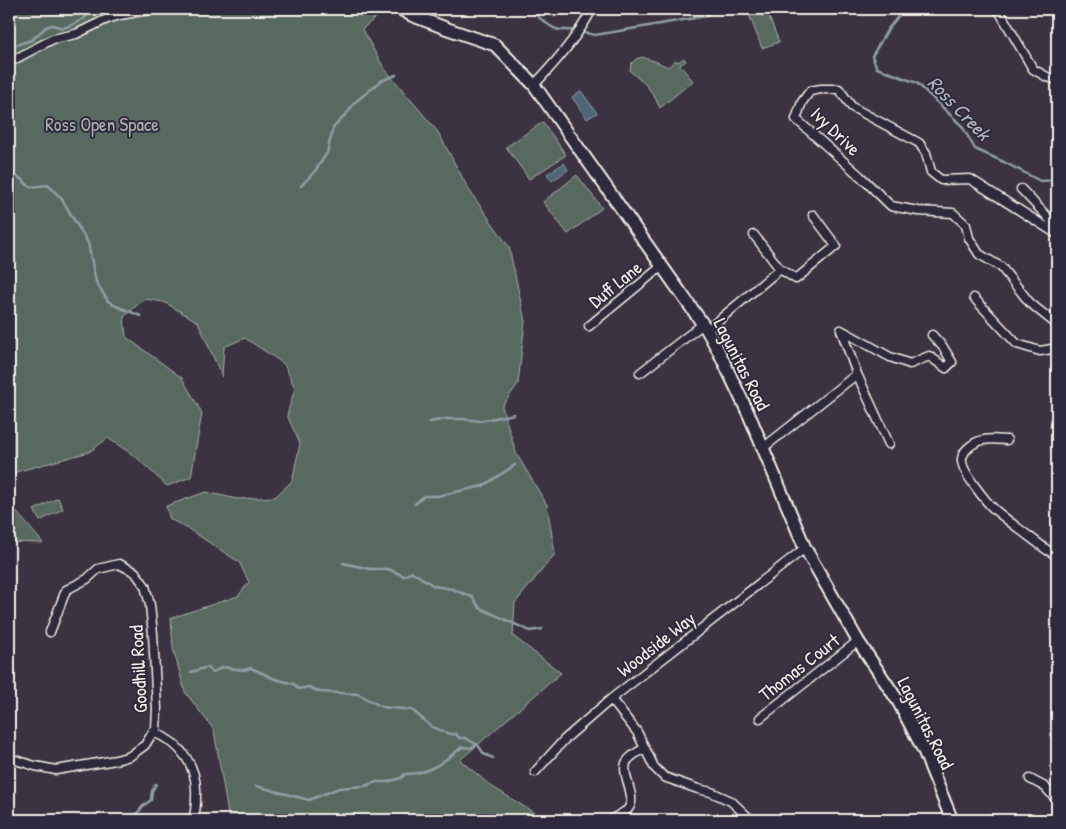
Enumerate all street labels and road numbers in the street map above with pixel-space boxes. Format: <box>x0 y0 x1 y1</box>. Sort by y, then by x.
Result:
street label: Ivy Drive <box>805 101 867 162</box>
street label: Duff Lane <box>583 254 647 313</box>
street label: Lagunitas Road <box>708 313 777 415</box>
street label: Woodside Way <box>612 605 700 683</box>
street label: Goodhill Road <box>123 624 153 714</box>
street label: Thomas Court <box>753 627 845 707</box>
street label: Lagunitas Road <box>892 672 961 774</box>

